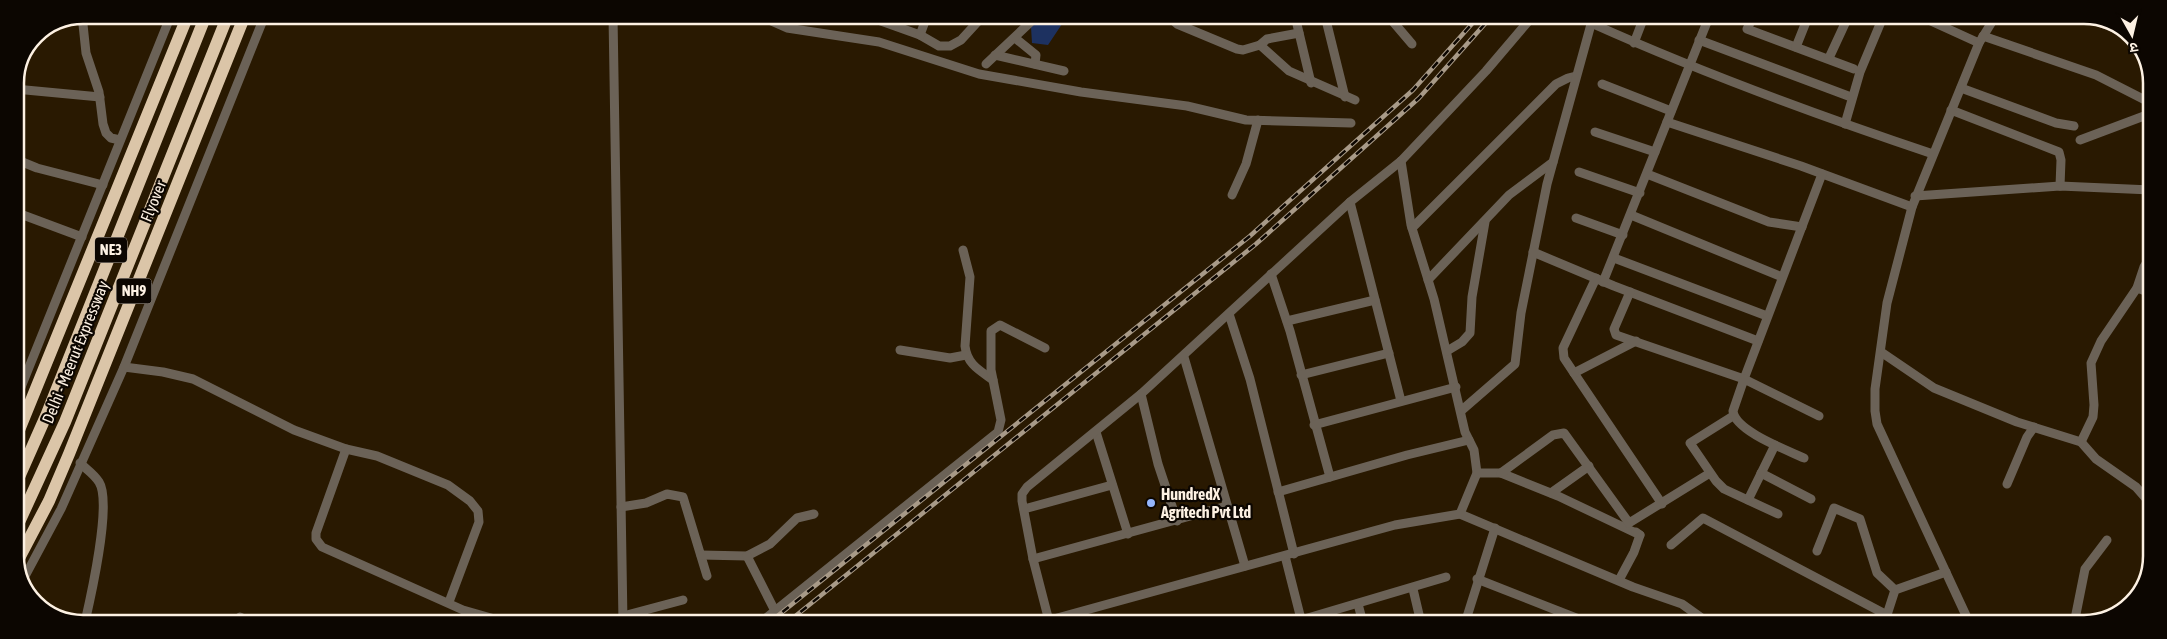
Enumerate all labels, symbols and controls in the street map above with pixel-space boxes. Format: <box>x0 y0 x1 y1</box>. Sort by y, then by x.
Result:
north arrow <box>2107 10 2157 60</box>
text: उ <box>2128 39 2139 56</box>
street label: Flyover <box>137 178 170 225</box>
road number: NE3 <box>95 238 127 262</box>
street label: Delhi - Meerut Expressway <box>38 278 113 426</box>
road number: NH9 <box>116 278 152 304</box>
place label: HundredX Agritech Pvt Ltd <box>1160 485 1251 521</box>
marker: HundredX Agritech Pvt Ltd <box>1145 497 1157 509</box>

